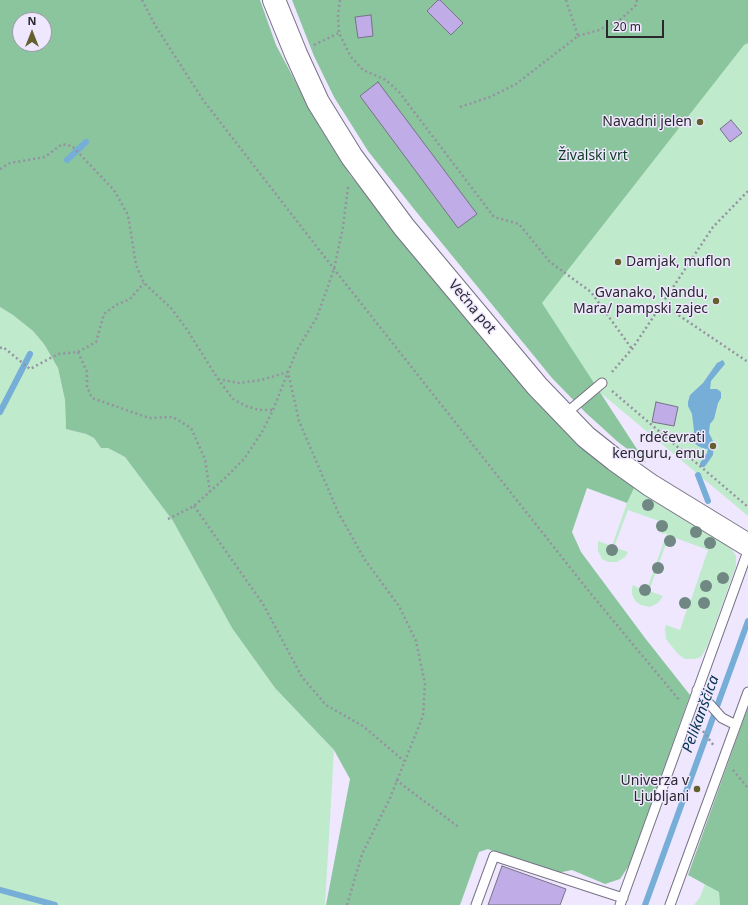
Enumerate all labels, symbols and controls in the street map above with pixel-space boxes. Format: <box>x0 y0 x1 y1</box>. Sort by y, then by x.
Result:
north arrow <box>12 12 52 52</box>
scale bar <box>608 12 666 38</box>
text: N <box>28 13 36 28</box>
text: 20 m <box>613 18 641 35</box>
place label: Navadni jelen <box>602 114 692 130</box>
marker: Navadni jelen <box>695 117 705 127</box>
park label: Živalski vrt <box>558 148 628 164</box>
place label: Damjak, muflon <box>626 254 731 270</box>
marker: Damjak, muflon <box>613 257 623 267</box>
street label: Večna pot <box>445 277 499 337</box>
place label: Gvanako, Nandu, Mara/ pampski zajec <box>573 285 708 318</box>
marker: Gvanako, Nandu, Mara/ pampski zajec <box>711 296 721 306</box>
place label: rdečevrati kenguru, emu <box>612 430 705 462</box>
marker: rdečevrati kenguru, emu <box>708 441 718 451</box>
water label: Pelikanščica <box>679 673 723 755</box>
place label: Univerza v Ljubljani <box>621 773 689 806</box>
marker: Univerza v Ljubljani <box>692 784 702 794</box>

